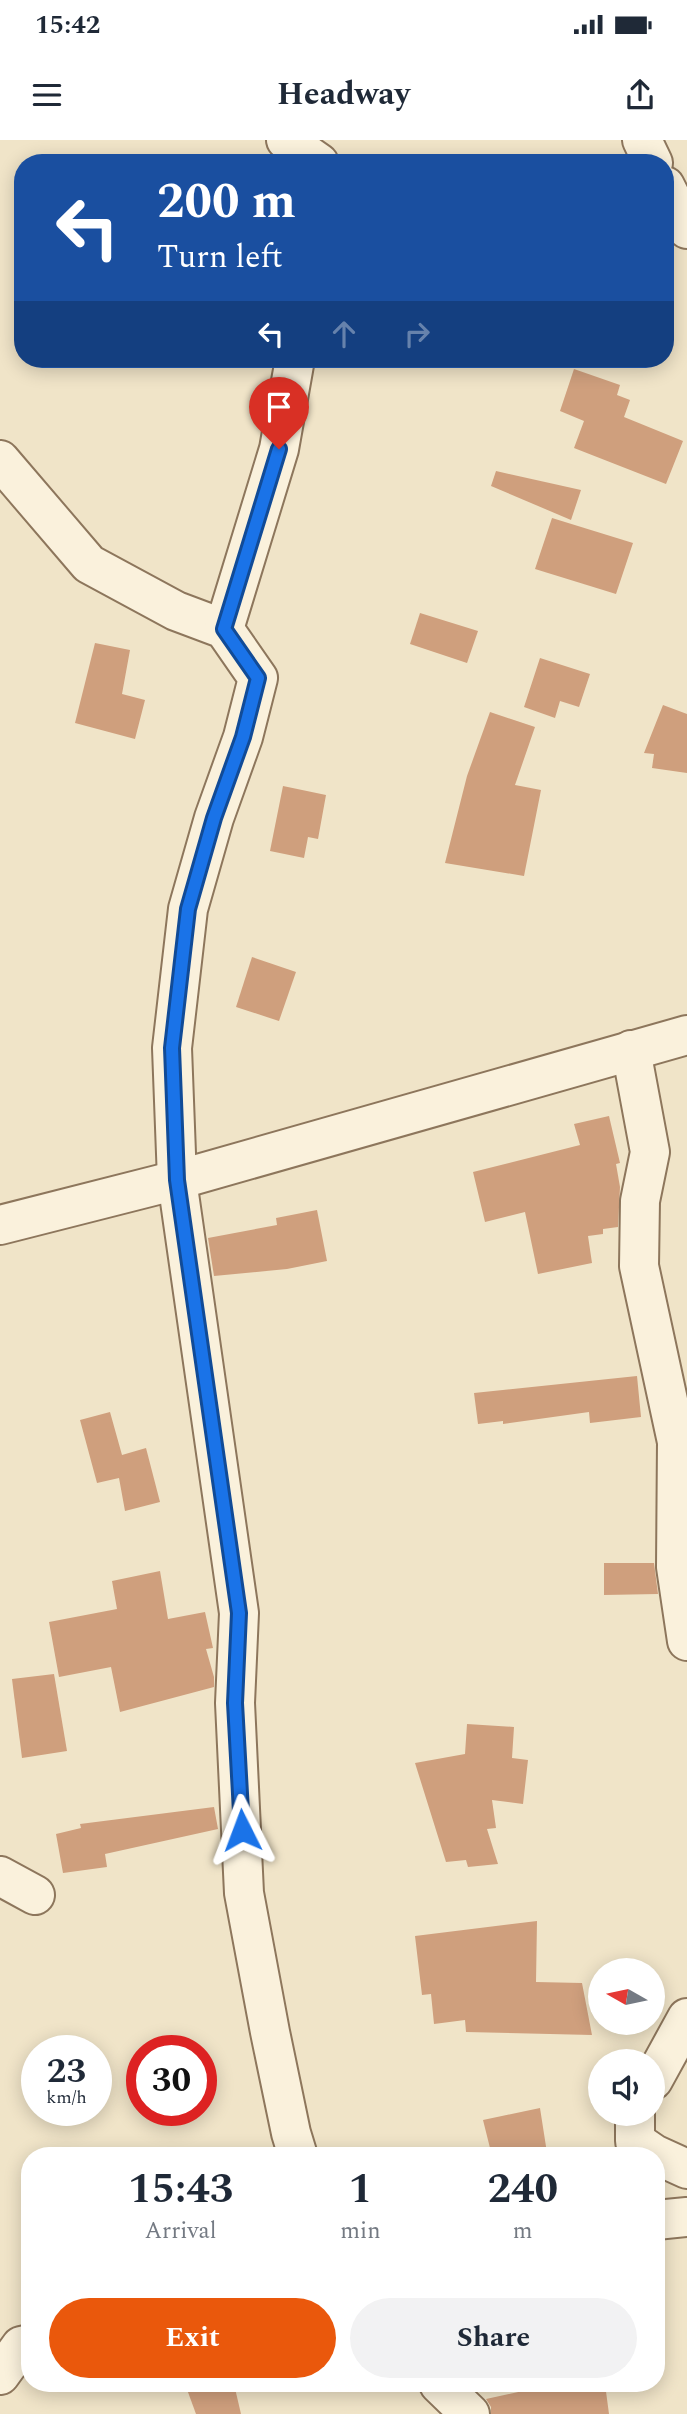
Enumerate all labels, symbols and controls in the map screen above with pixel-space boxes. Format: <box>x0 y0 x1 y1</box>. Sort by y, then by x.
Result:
text: 15:42 <box>35 5 100 45</box>
text: Headway <box>277 70 410 119</box>
icon: menu <box>28 76 66 114</box>
icon: share <box>621 76 659 114</box>
text: 200 m <box>157 165 296 240</box>
icon: left <box>42 182 133 273</box>
text: Turn left <box>157 233 283 282</box>
icon: left <box>252 315 290 353</box>
icon: ahead <box>325 315 363 353</box>
icon: right <box>398 315 436 353</box>
pin <box>249 377 309 449</box>
icon: arrive <box>260 388 298 426</box>
position arrow <box>205 1793 279 1867</box>
north arrow <box>588 1958 665 2035</box>
map controls <box>588 1958 665 2126</box>
speed limit sign: 30 <box>126 2035 217 2126</box>
text: 23 <box>47 2045 86 2098</box>
button: sound <box>588 2049 665 2126</box>
text: km/h <box>46 2084 87 2111</box>
text: 15:43 <box>128 2158 233 2221</box>
text: 1 <box>349 2158 372 2221</box>
text: 240 <box>487 2158 558 2221</box>
text: Arrival <box>145 2214 216 2249</box>
text: min <box>340 2214 381 2249</box>
text: m <box>513 2214 533 2249</box>
button: Exit <box>49 2298 336 2378</box>
button: Share <box>350 2298 637 2378</box>

